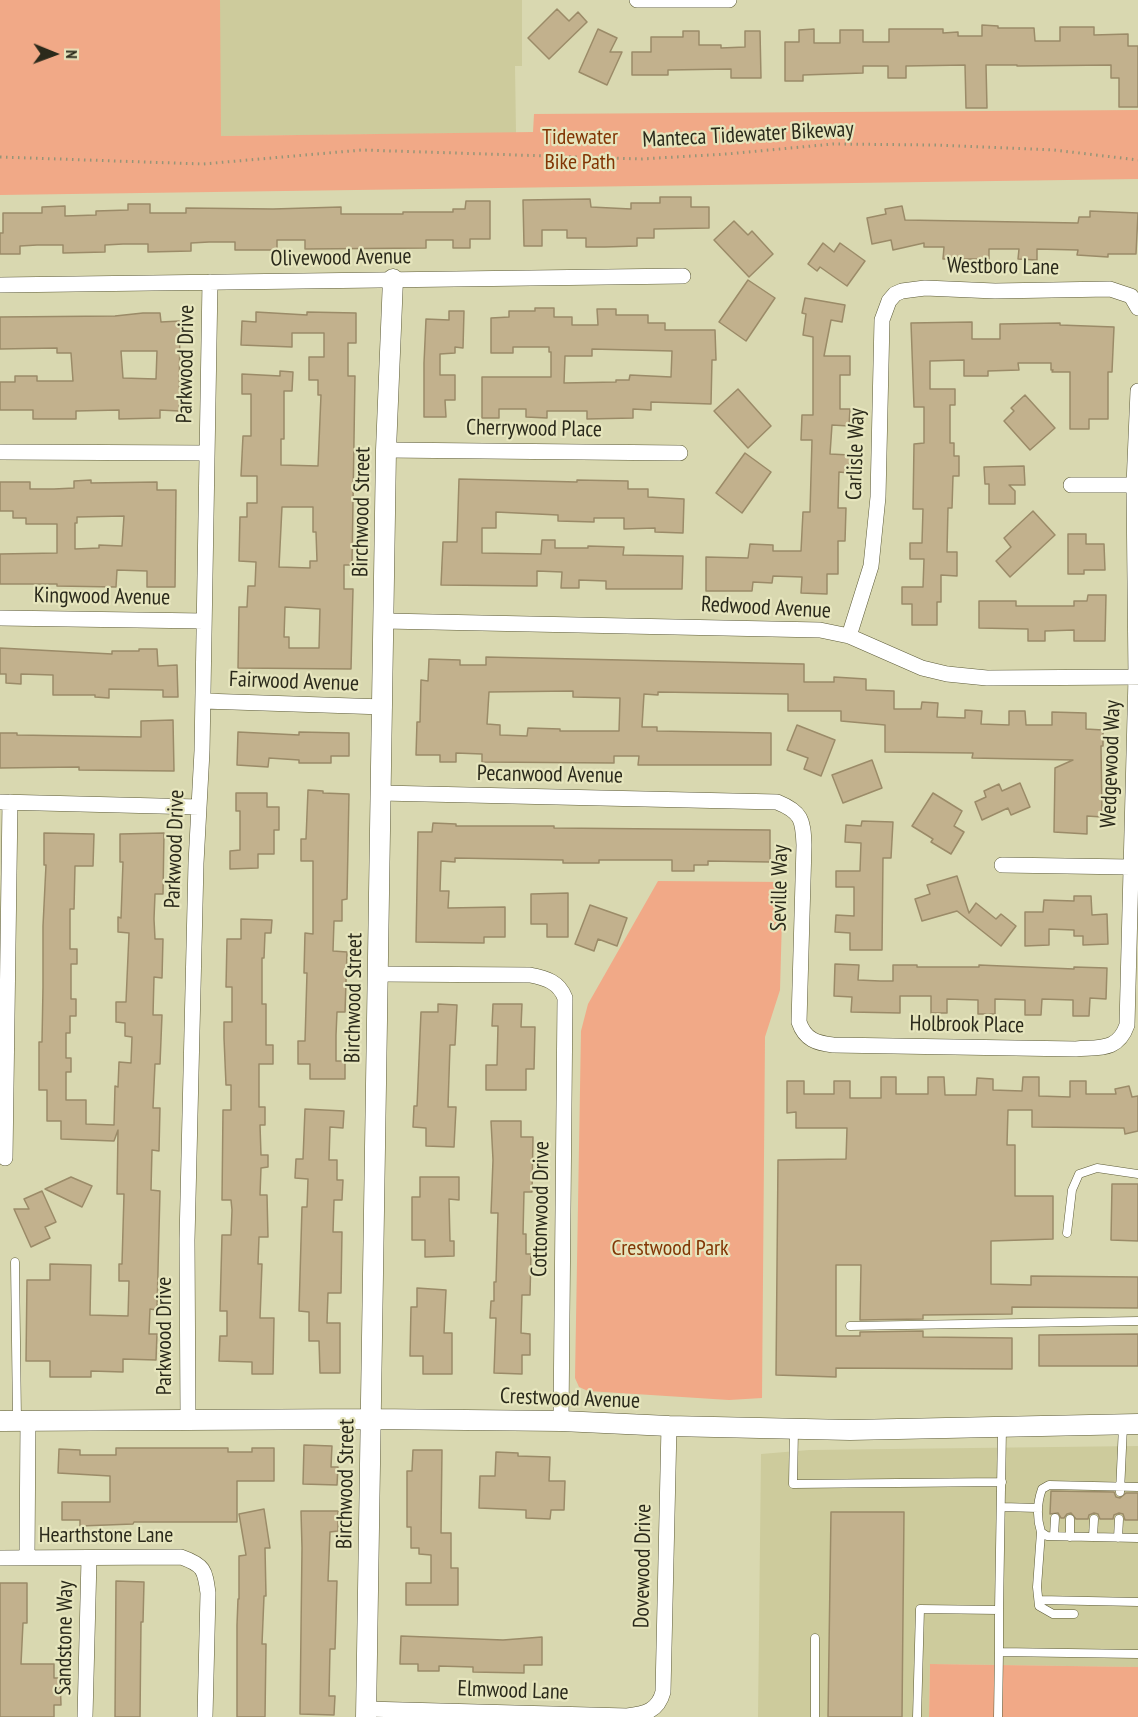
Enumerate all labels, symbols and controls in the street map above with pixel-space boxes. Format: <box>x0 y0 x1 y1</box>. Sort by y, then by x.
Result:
north arrow <box>24 24 84 84</box>
text: N <box>62 50 82 59</box>
street label: Manteca Tidewater Bikeway <box>642 116 854 154</box>
park label: Tidewater Bike Path <box>542 125 618 176</box>
street label: Olivewood Avenue <box>270 244 412 272</box>
street label: Westboro Lane <box>947 253 1059 281</box>
street label: Parkwood Drive <box>172 304 200 424</box>
street label: Carlisle Way <box>841 408 871 500</box>
street label: Cherrywood Place <box>466 415 602 443</box>
street label: Birchwood Street <box>348 447 376 577</box>
street label: Kingwood Avenue <box>34 583 170 611</box>
street label: Redwood Avenue <box>700 591 832 625</box>
street label: Fairwood Avenue <box>228 667 360 697</box>
street label: Wedgewood Way <box>1096 700 1126 828</box>
street label: Pecanwood Avenue <box>477 761 623 789</box>
street label: Parkwood Drive <box>160 789 190 909</box>
street label: Seville Way <box>766 845 794 931</box>
street label: Birchwood Street <box>340 933 368 1063</box>
street label: Holbrook Place <box>909 1011 1025 1039</box>
street label: Cottonwood Drive <box>527 1141 555 1277</box>
park label: Crestwood Park <box>611 1236 729 1262</box>
street label: Parkwood Drive <box>152 1277 178 1395</box>
street label: Crestwood Avenue <box>500 1383 640 1415</box>
street label: Birchwood Street <box>332 1419 360 1549</box>
street label: Dovewood Drive <box>629 1504 657 1628</box>
street label: Hearthstone Lane <box>39 1523 173 1549</box>
street label: Sandstone Way <box>51 1580 79 1696</box>
street label: Elmwood Lane <box>457 1676 569 1706</box>

